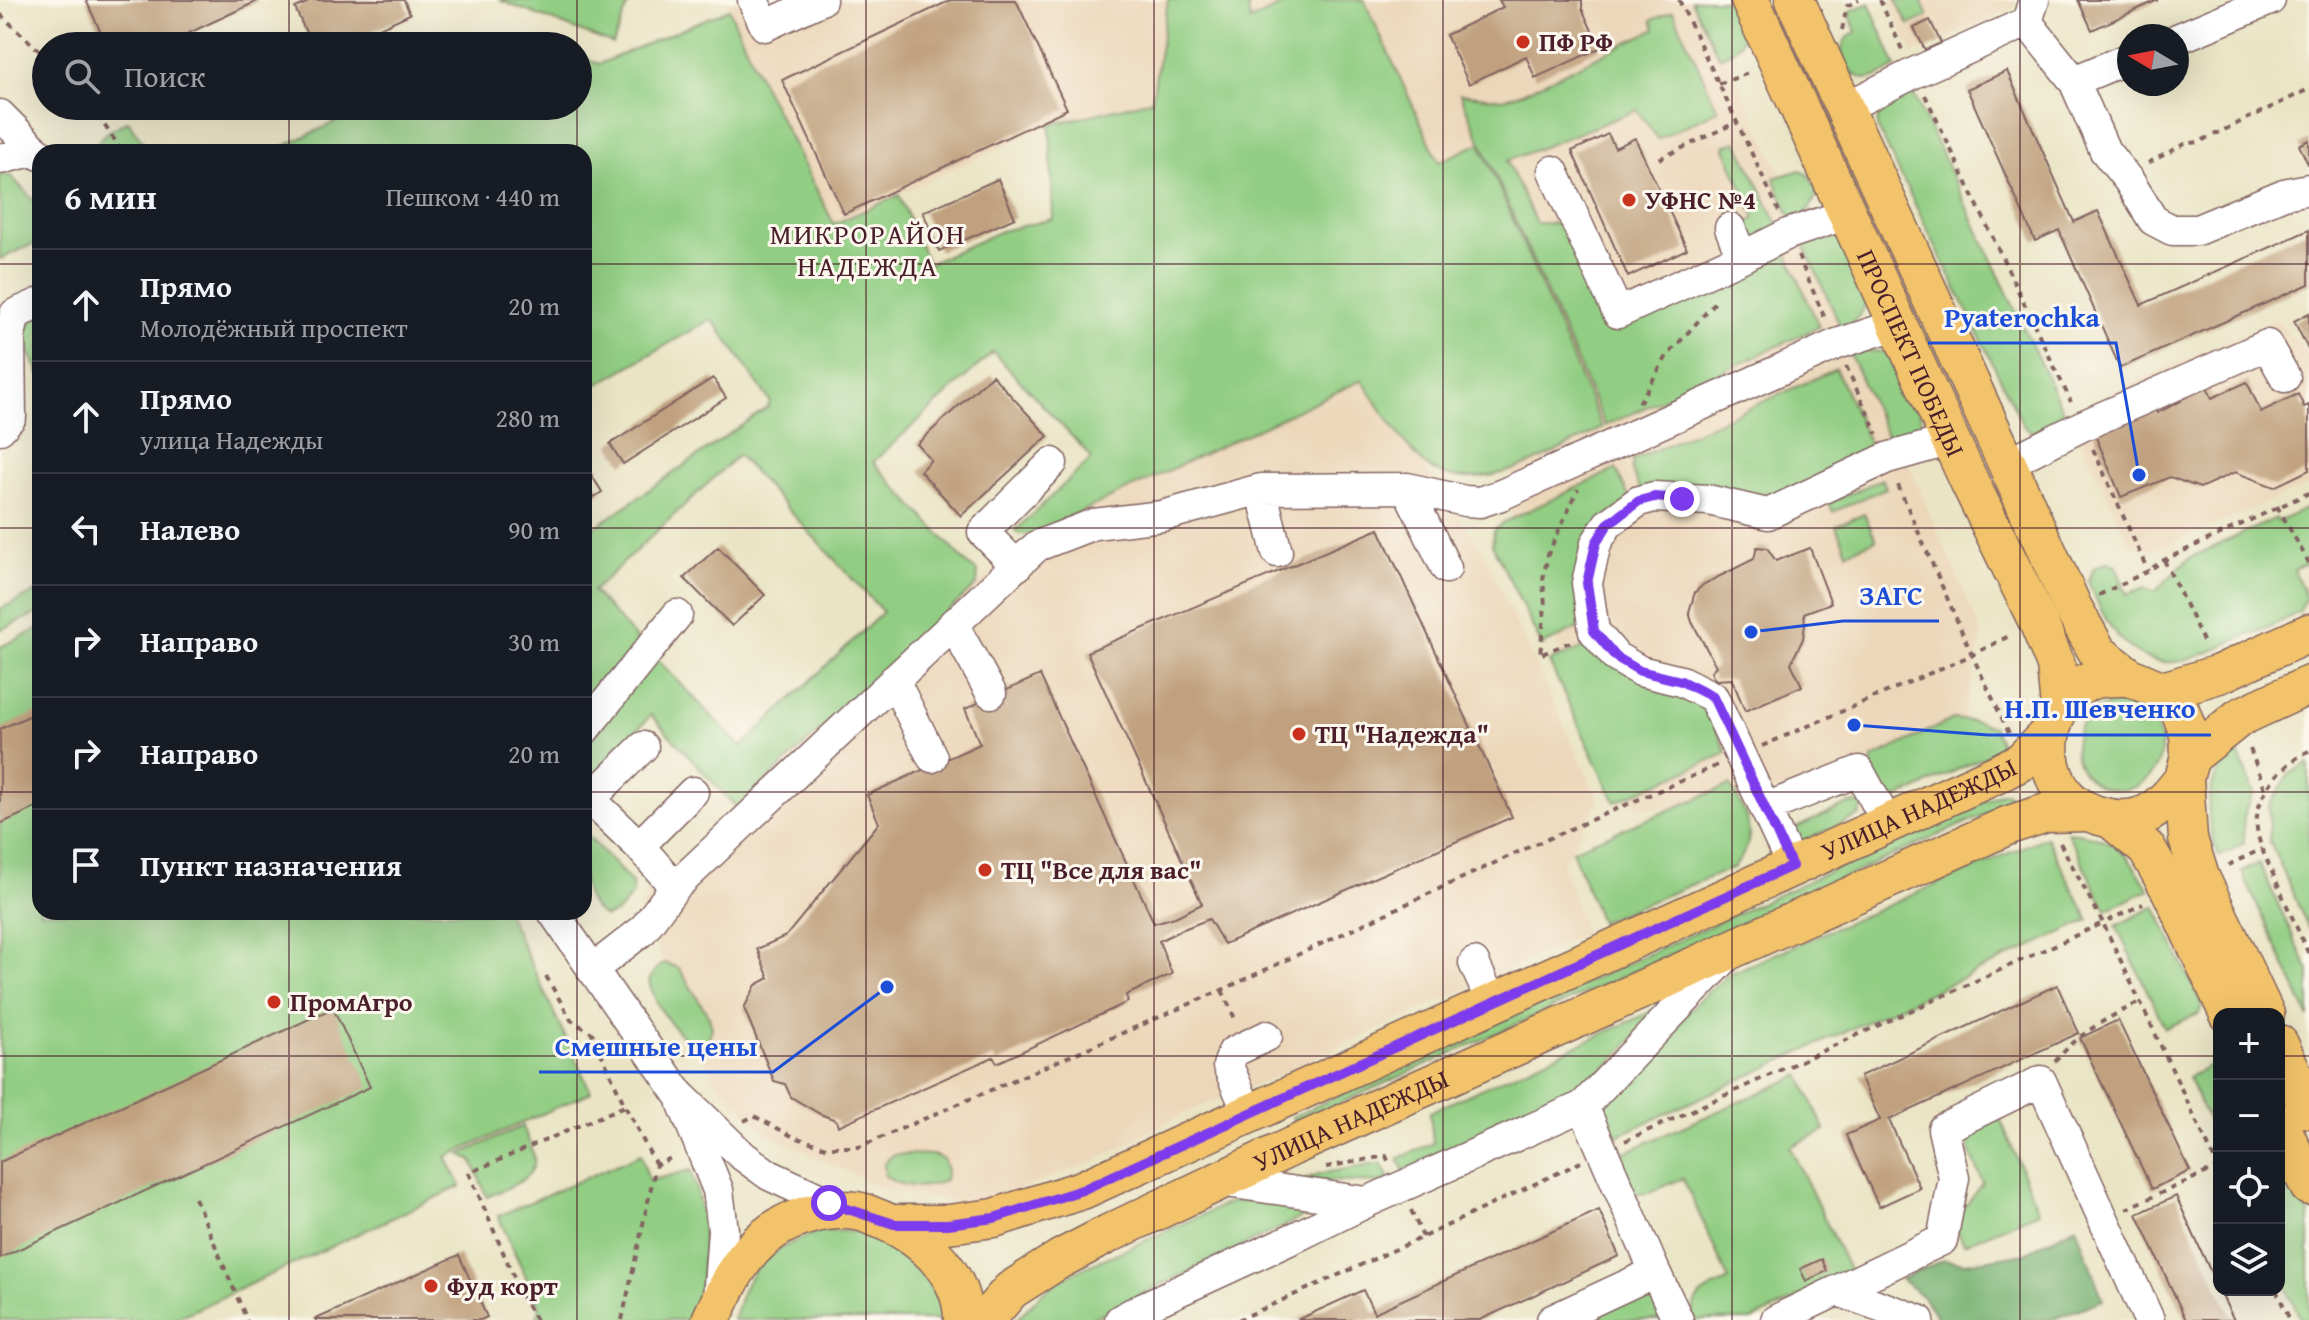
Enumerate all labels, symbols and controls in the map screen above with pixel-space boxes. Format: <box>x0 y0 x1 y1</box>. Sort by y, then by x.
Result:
place label: ПФ РФ <box>1539 22 1613 61</box>
north arrow <box>2117 24 2189 96</box>
search box <box>32 32 592 120</box>
marker: ПФ РФ <box>1514 33 1532 51</box>
icon: search <box>60 54 104 98</box>
text: Поиск <box>124 54 206 98</box>
text: 6 мин <box>64 172 157 221</box>
text: Пешком · 440 m <box>386 177 560 216</box>
place label: УФНС №4 <box>1645 180 1756 219</box>
marker: УФНС №4 <box>1620 191 1638 209</box>
district label: МИКРОРАЙОН НАДЕЖДА <box>770 213 966 286</box>
street label: ПРОСПЕКТ ПОБЕДЫ <box>1847 243 1975 463</box>
text: Прямо <box>140 264 232 308</box>
icon: ahead <box>64 283 108 327</box>
text: 20 m <box>508 286 560 325</box>
callout: Pyaterochka <box>1928 291 2116 343</box>
text: Pyaterochka <box>1944 296 2100 337</box>
text: Молодёжный проспект <box>140 308 408 347</box>
text: Прямо <box>140 376 232 420</box>
icon: ahead <box>64 395 108 439</box>
text: 280 m <box>495 398 560 437</box>
text: улица Надежды <box>140 420 323 459</box>
route end <box>1664 481 1700 517</box>
icon: left <box>64 507 108 551</box>
text: Налево <box>140 507 240 551</box>
text: 90 m <box>508 510 560 549</box>
callout: ЗАГС <box>1843 569 1939 621</box>
text: ЗАГС <box>1859 574 1923 615</box>
icon: right <box>64 619 108 663</box>
text: Направо <box>140 619 258 663</box>
text: 30 m <box>508 622 560 661</box>
callout: Н.П. Шевченко <box>1988 683 2211 735</box>
text: Н.П. Шевченко <box>2004 687 2196 728</box>
place label: ТЦ "Надежда" <box>1315 714 1489 753</box>
marker: ТЦ "Надежда" <box>1290 725 1308 743</box>
icon: right <box>64 731 108 775</box>
text: Направо <box>140 731 258 775</box>
text: 20 m <box>508 734 560 773</box>
street label: УЛИЦА НАДЕЖДЫ <box>1815 747 2023 870</box>
icon: arrive <box>64 843 108 887</box>
text: Пункт назначения <box>140 843 402 887</box>
place label: ТЦ "Все для вас" <box>1001 850 1201 889</box>
marker: ТЦ "Все для вас" <box>976 861 994 879</box>
place label: ПромАгро <box>290 982 413 1021</box>
marker: ПромАгро <box>265 993 283 1011</box>
map controls <box>2213 1008 2285 1296</box>
button: + <box>2213 1008 2285 1080</box>
callout: Смешные цены <box>539 1020 773 1072</box>
text: Смешные цены <box>555 1025 758 1066</box>
street label: УЛИЦА НАДЕЖДЫ <box>1246 1059 1455 1181</box>
button: − <box>2213 1080 2285 1152</box>
button: locate <box>2213 1152 2285 1224</box>
route start <box>811 1185 847 1221</box>
button: layers <box>2213 1224 2285 1296</box>
place label: Фуд корт <box>447 1266 558 1305</box>
marker: Фуд корт <box>422 1277 440 1295</box>

